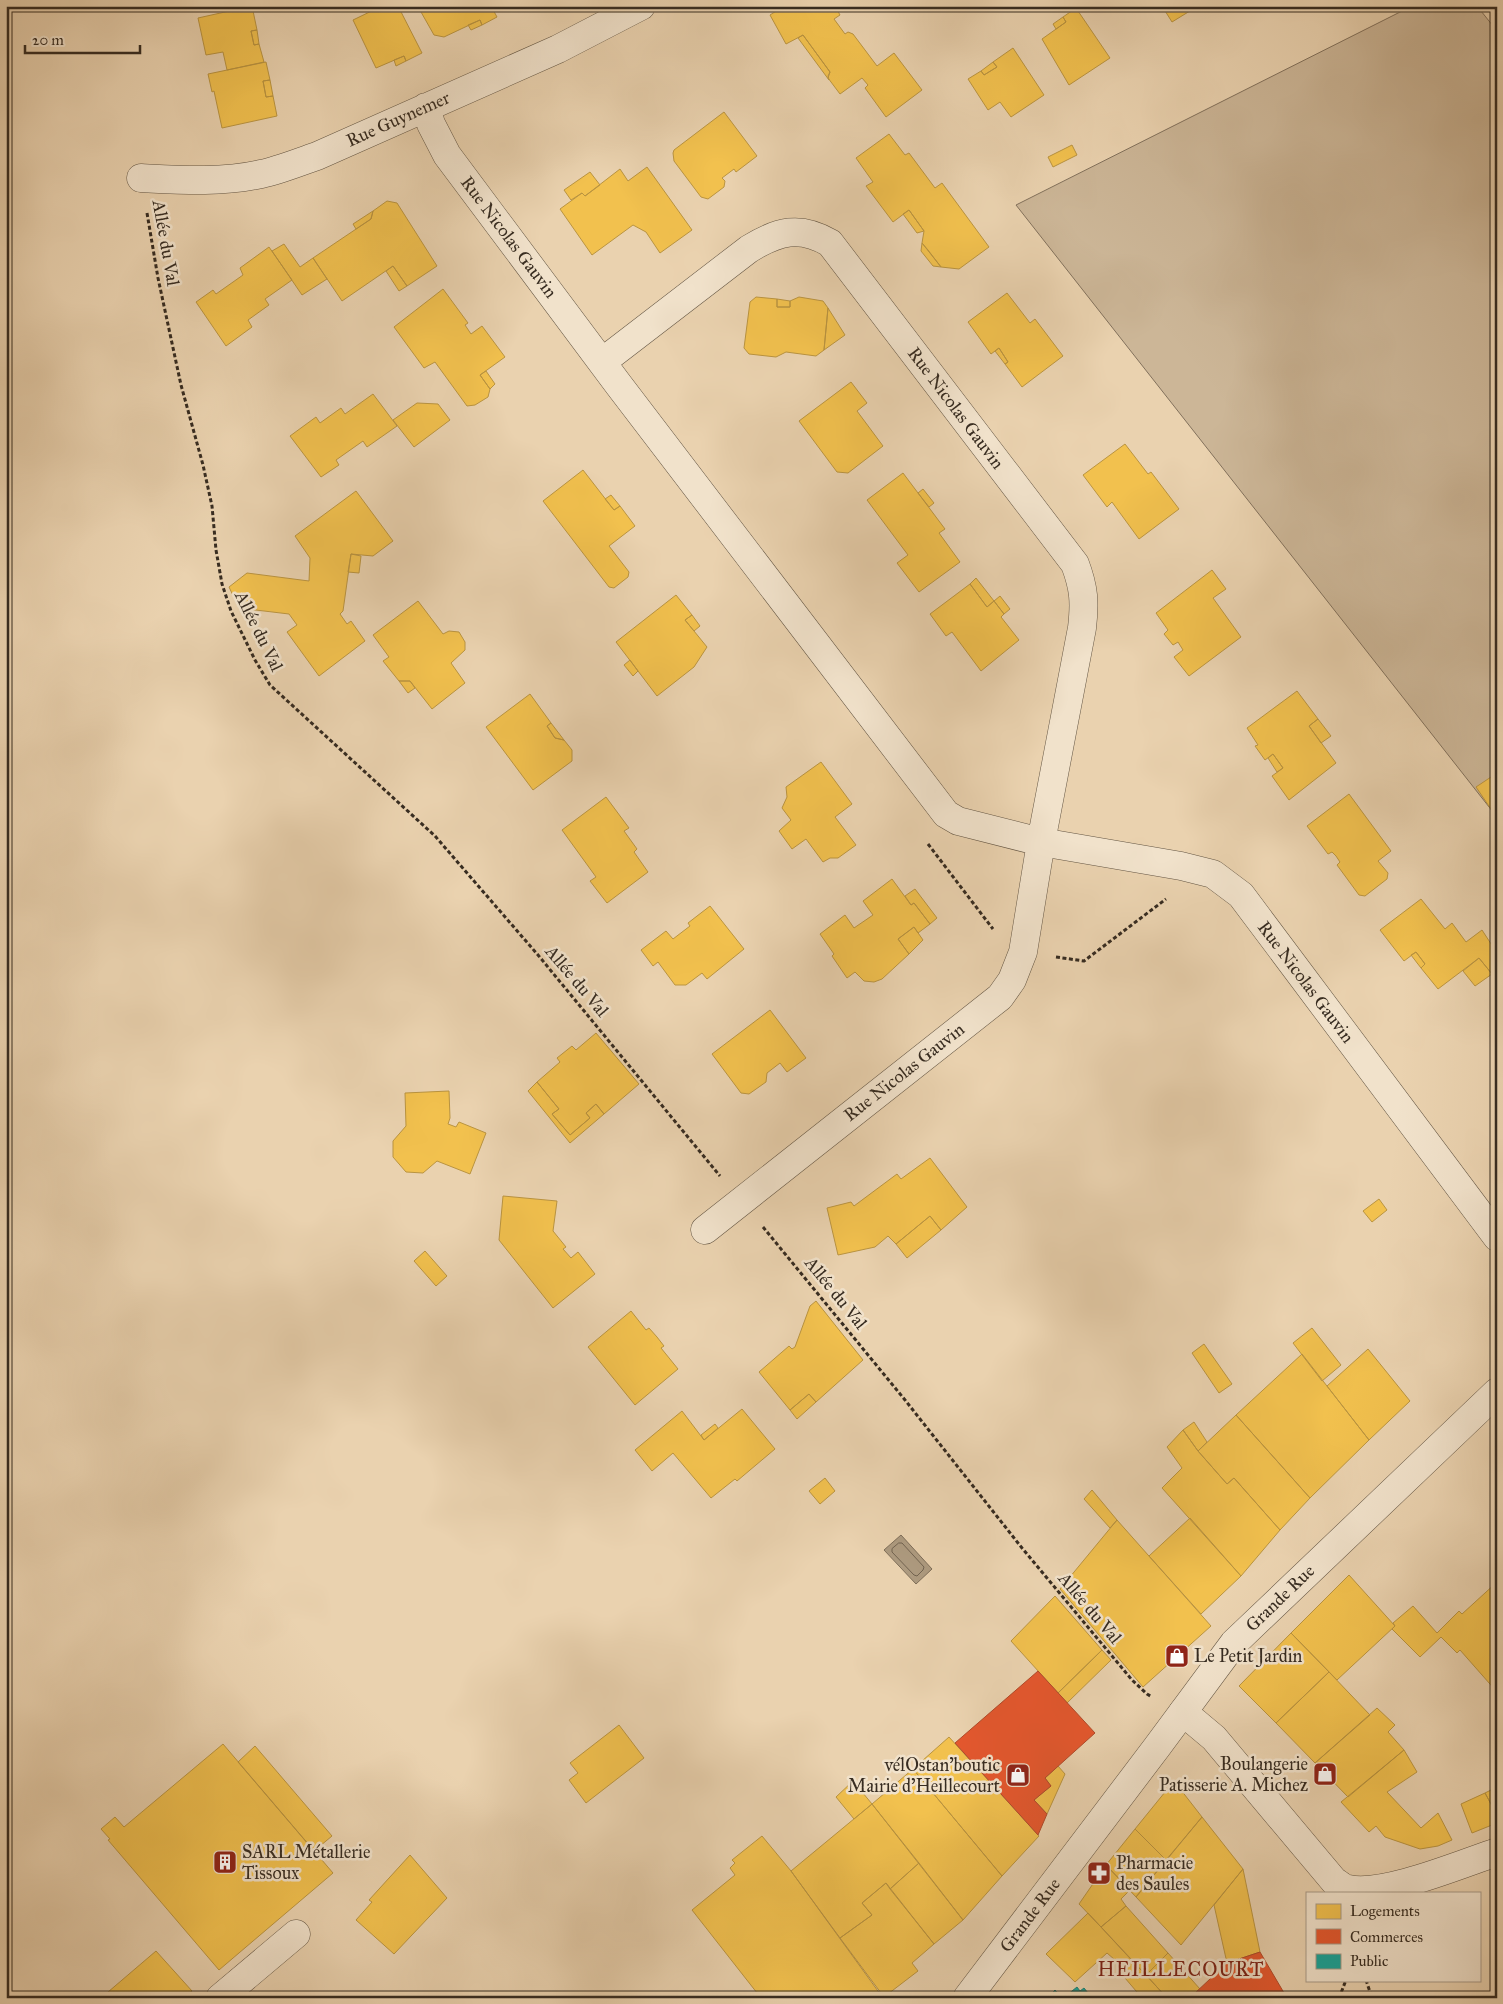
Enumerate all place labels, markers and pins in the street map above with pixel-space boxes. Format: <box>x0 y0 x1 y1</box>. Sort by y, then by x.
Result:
shop icon: Le Petit Jardin <box>1164 1643 1190 1669</box>
place label: Le Petit Jardin <box>1194 1645 1303 1668</box>
place label: Boulangerie Patisserie A. Michez <box>1159 1753 1308 1796</box>
place label: vélOstan'boutic Mairie d'Heillecourt <box>848 1754 1001 1797</box>
shop icon: Boulangerie Patisserie A. Michez <box>1312 1761 1338 1787</box>
shop icon: vélOstan'boutic Mairie d'Heillecourt <box>1005 1762 1031 1788</box>
place label: SARL Métallerie Tissoux <box>242 1841 370 1884</box>
building icon: SARL Métallerie Tissoux <box>212 1849 238 1875</box>
place label: Pharmacie des Saules <box>1116 1852 1193 1895</box>
pharmacy icon: Pharmacie des Saules <box>1086 1860 1112 1886</box>

